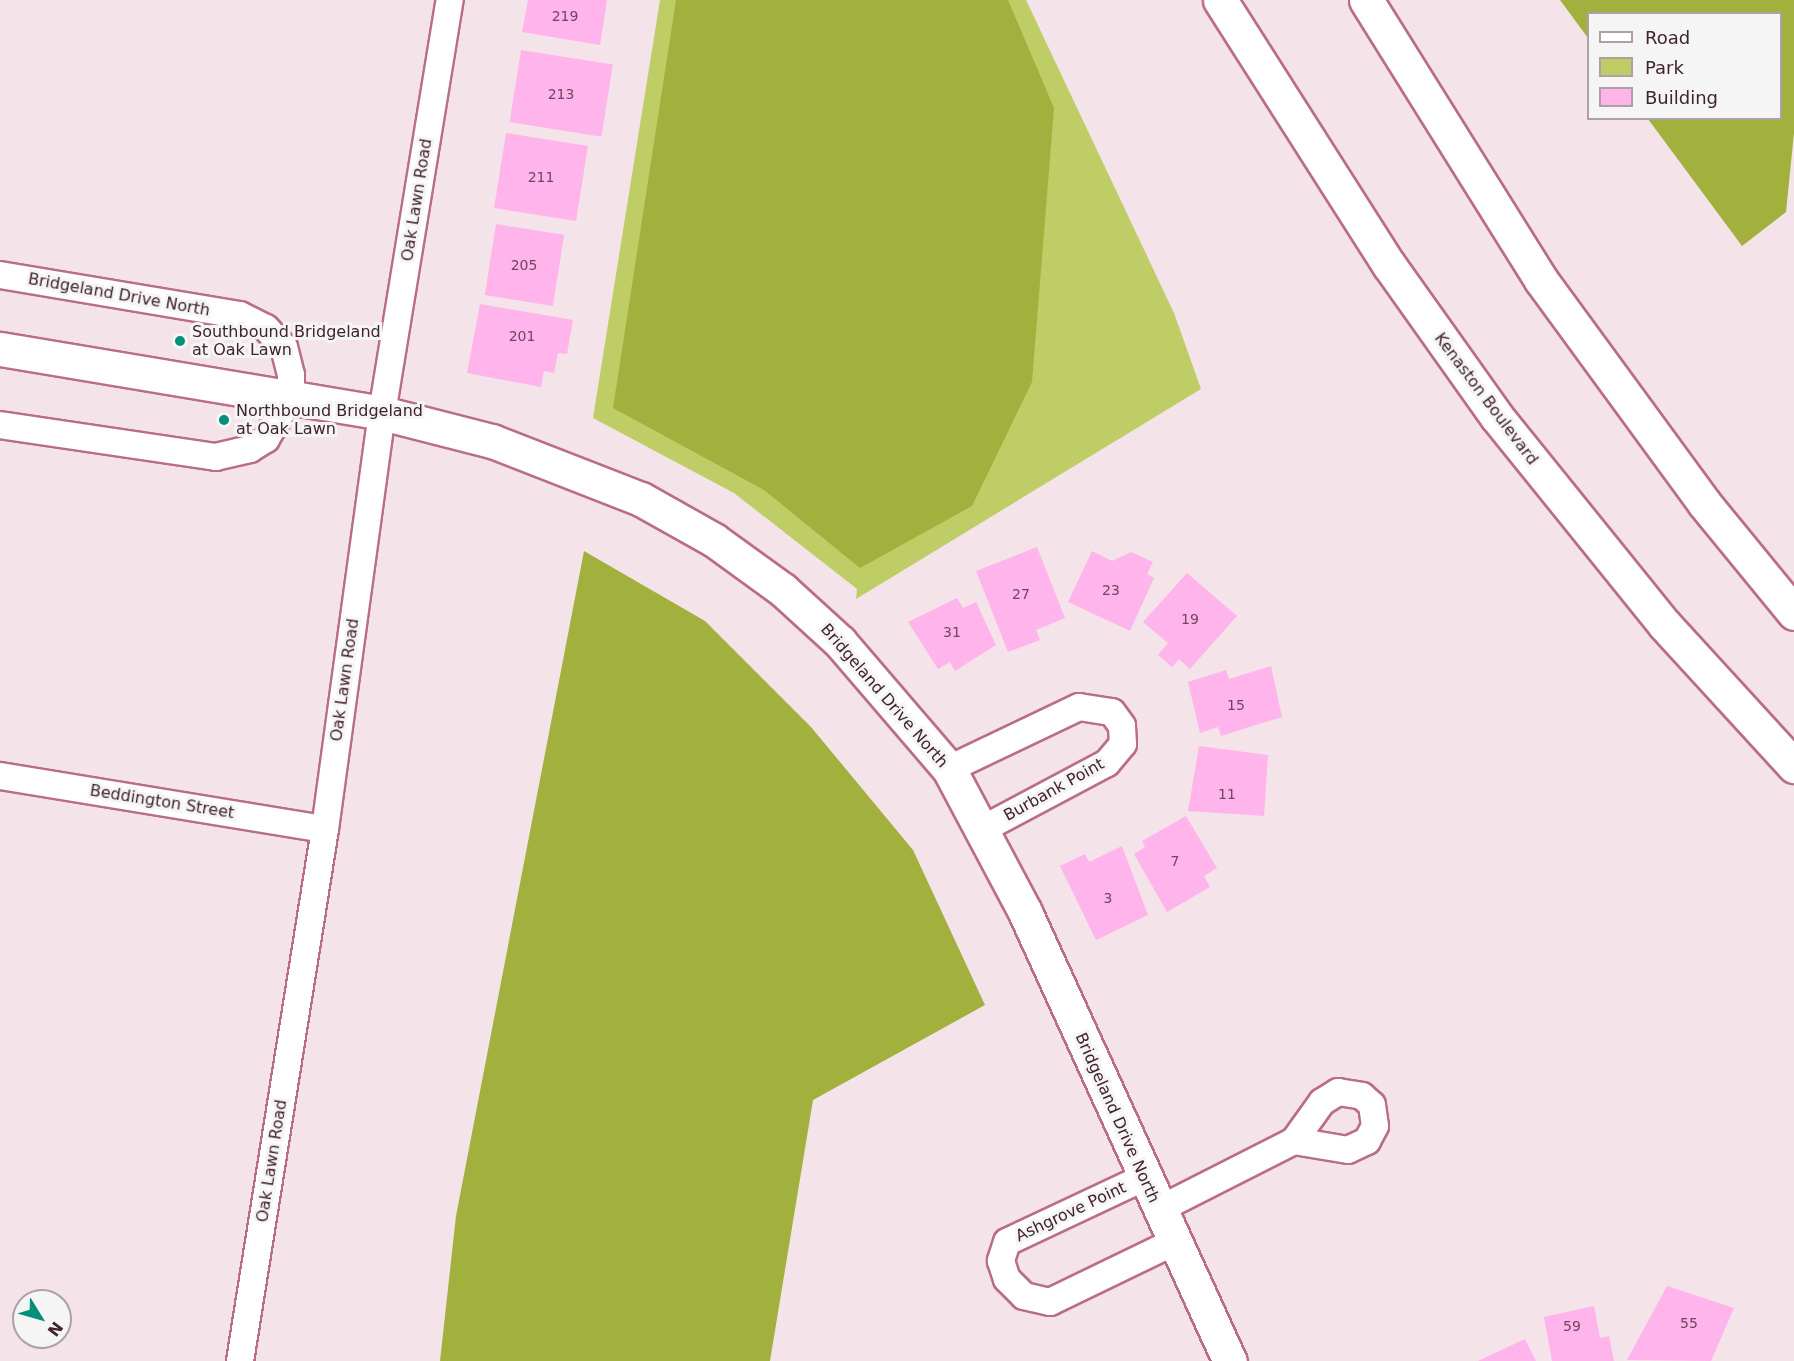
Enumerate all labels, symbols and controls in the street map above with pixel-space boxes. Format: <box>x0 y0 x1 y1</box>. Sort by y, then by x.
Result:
house number: 219 <box>552 8 578 24</box>
legend <box>1587 12 1782 120</box>
text: Road <box>1645 27 1690 48</box>
text: Park <box>1645 57 1684 78</box>
house number: 213 <box>548 86 574 102</box>
text: Building <box>1645 87 1718 108</box>
street label: Oak Lawn Road <box>398 137 436 263</box>
house number: 211 <box>528 169 554 185</box>
house number: 205 <box>511 257 537 273</box>
street label: Bridgeland Drive North <box>27 270 211 320</box>
place label: Southbound Bridgeland at Oak Lawn <box>192 322 381 360</box>
house number: 201 <box>509 328 535 344</box>
street label: Kenaston Boulevard <box>1430 329 1542 469</box>
marker: Southbound Bridgeland at Oak Lawn <box>173 334 187 348</box>
place label: Northbound Bridgeland at Oak Lawn <box>236 401 423 439</box>
marker: Northbound Bridgeland at Oak Lawn <box>217 413 231 427</box>
house number: 23 <box>1102 582 1120 598</box>
house number: 27 <box>1012 586 1030 602</box>
house number: 19 <box>1181 611 1199 627</box>
street label: Oak Lawn Road <box>327 617 363 743</box>
street label: Bridgeland Drive North <box>816 620 952 772</box>
house number: 31 <box>943 624 961 640</box>
house number: 15 <box>1227 697 1245 713</box>
street label: Burbank Point <box>1000 754 1108 826</box>
street label: Beddington Street <box>89 781 235 823</box>
house number: 11 <box>1218 786 1236 802</box>
house number: 7 <box>1171 853 1179 869</box>
house number: 3 <box>1104 890 1112 906</box>
street label: Bridgeland Drive North <box>1071 1030 1163 1206</box>
street label: Oak Lawn Road <box>253 1098 291 1224</box>
street label: Ashgrove Point <box>1013 1178 1129 1246</box>
north arrow <box>12 1289 72 1349</box>
house number: 55 <box>1680 1315 1698 1331</box>
text: N <box>44 1318 67 1340</box>
house number: 59 <box>1563 1318 1581 1334</box>

